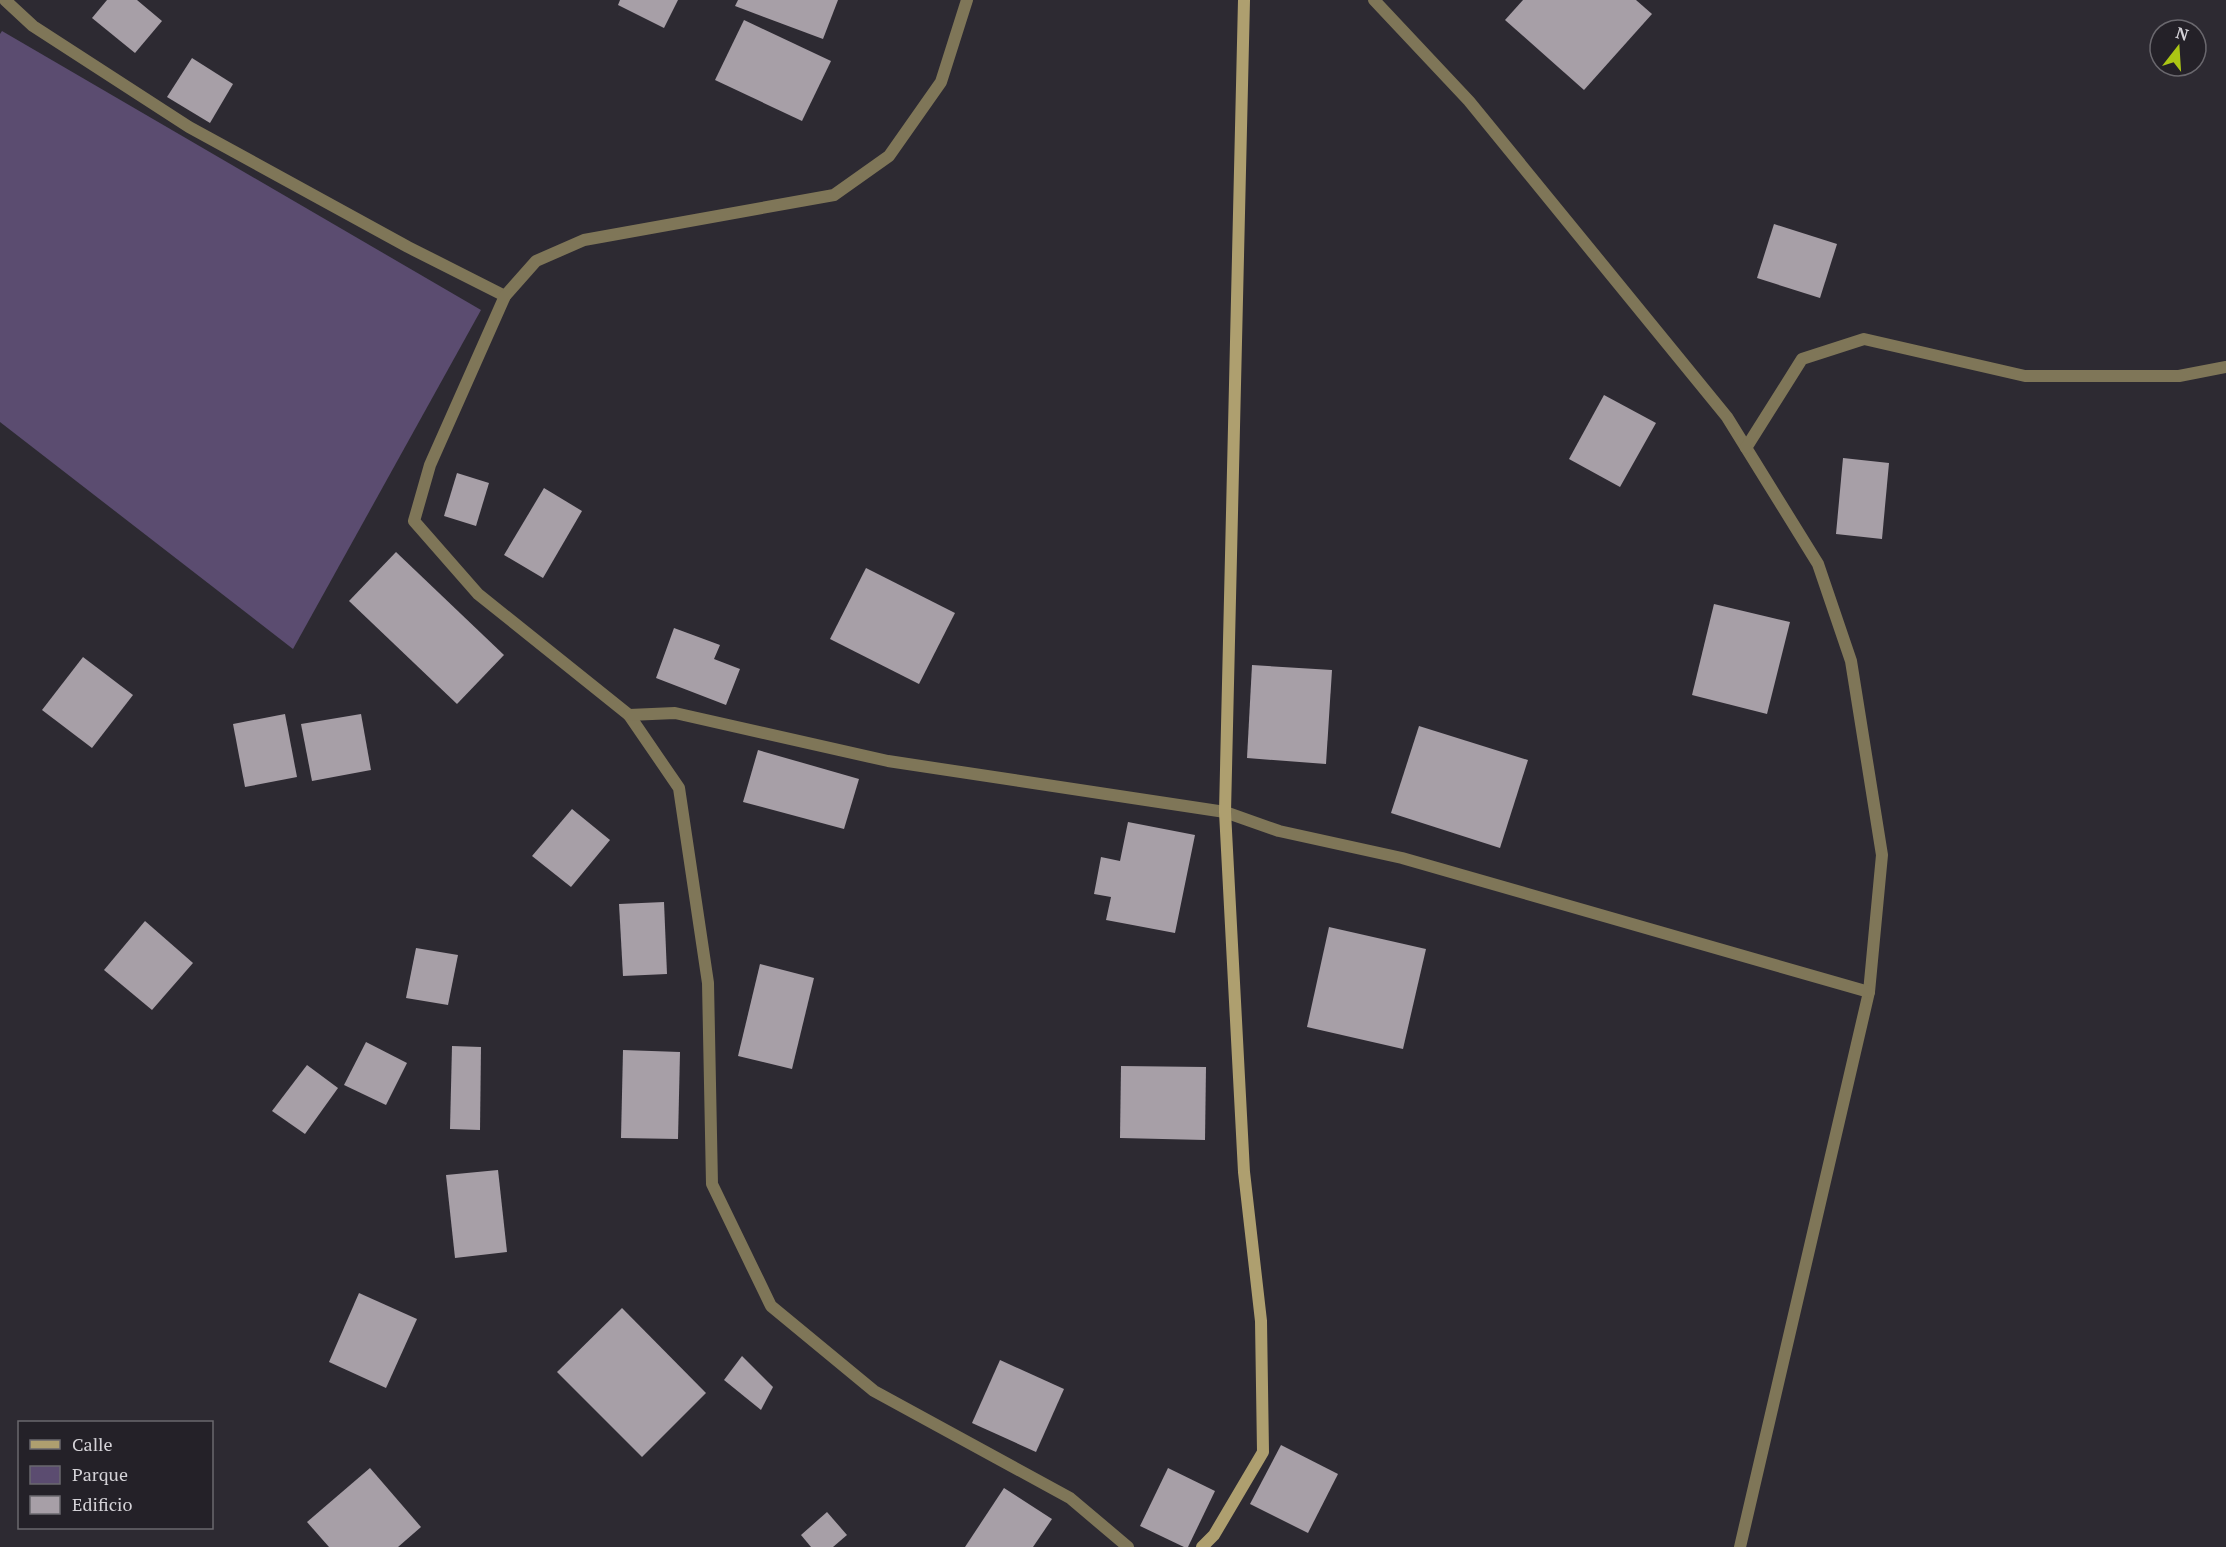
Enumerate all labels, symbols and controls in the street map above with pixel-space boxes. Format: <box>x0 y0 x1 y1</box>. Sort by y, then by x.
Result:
north arrow <box>2148 18 2208 78</box>
text: N <box>2173 21 2191 46</box>
legend <box>18 1421 213 1529</box>
text: Calle <box>72 1432 113 1456</box>
text: Parque <box>72 1462 128 1486</box>
text: Edificio <box>72 1492 132 1516</box>

